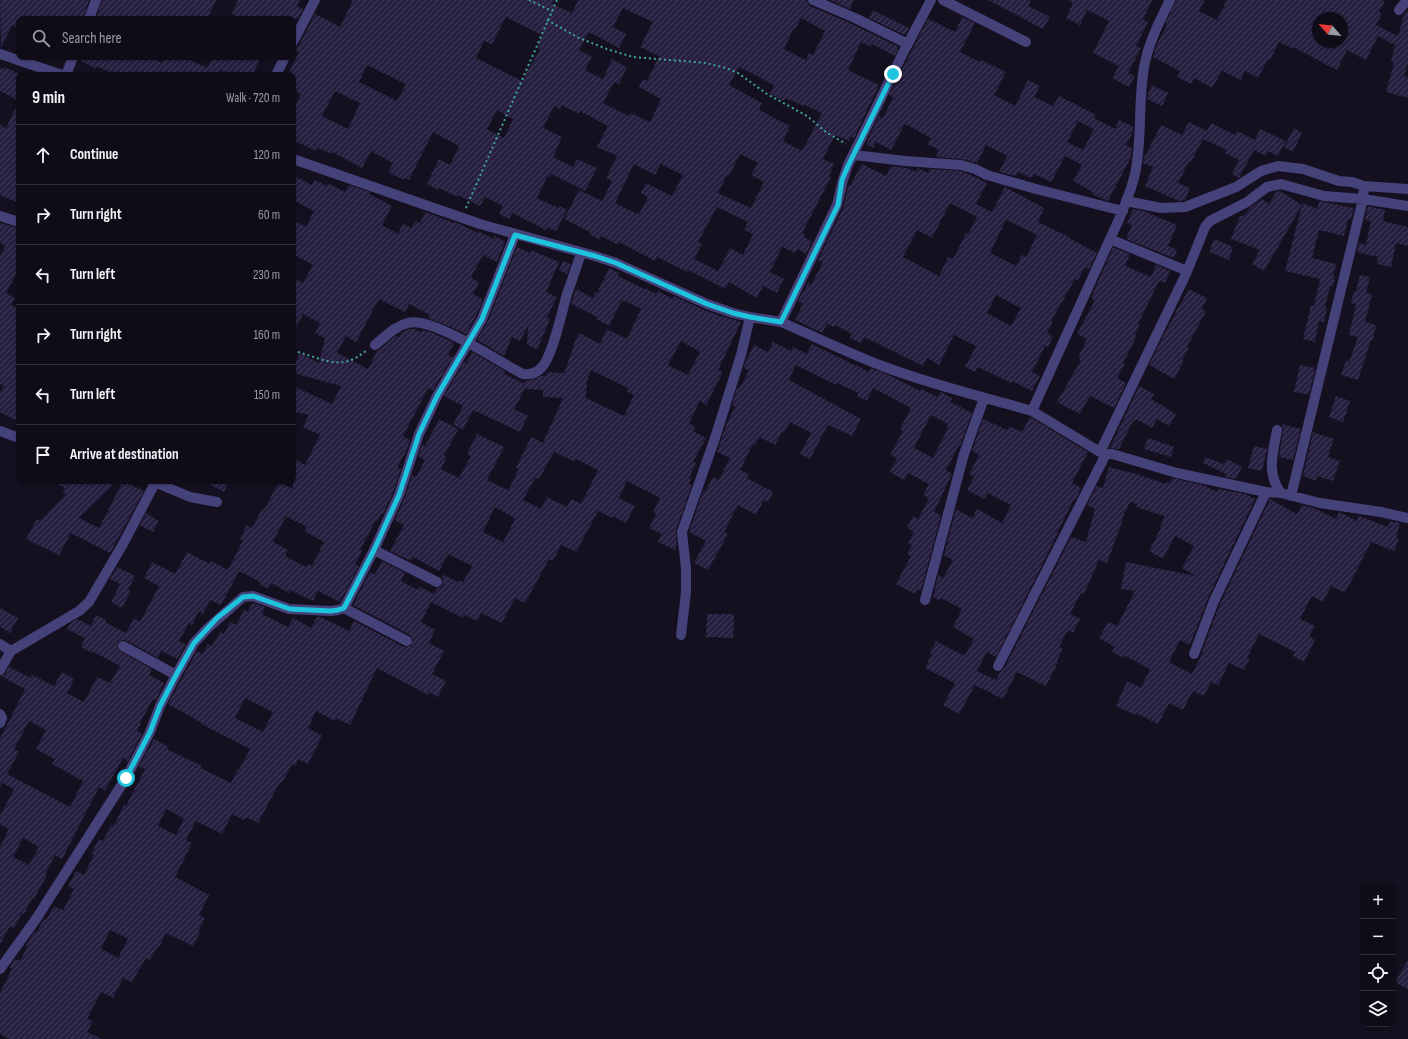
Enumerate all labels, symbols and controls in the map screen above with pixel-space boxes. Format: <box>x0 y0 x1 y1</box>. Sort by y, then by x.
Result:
north arrow <box>1312 12 1348 48</box>
search box <box>16 16 296 60</box>
icon: search <box>30 27 52 49</box>
text: Search here <box>62 29 122 48</box>
route end <box>884 65 902 83</box>
text: 9 min <box>32 88 65 108</box>
text: Walk · 720 m <box>226 90 280 106</box>
icon: ahead <box>32 144 54 166</box>
text: Continue <box>70 145 119 164</box>
text: 120 m <box>254 147 280 163</box>
icon: right <box>32 204 54 226</box>
text: Turn right <box>70 205 122 224</box>
text: 60 m <box>258 207 280 223</box>
icon: left <box>32 264 54 286</box>
text: Turn left <box>70 265 115 284</box>
text: 230 m <box>253 267 280 283</box>
icon: right <box>32 324 54 346</box>
text: Turn right <box>70 325 122 344</box>
text: 160 m <box>254 327 280 343</box>
icon: left <box>32 384 54 406</box>
text: Turn left <box>70 385 115 404</box>
text: 150 m <box>254 387 280 403</box>
icon: arrive <box>32 444 54 466</box>
text: Arrive at destination <box>70 445 179 464</box>
route start <box>117 769 135 787</box>
map controls <box>1360 883 1396 1027</box>
button: + <box>1360 883 1396 919</box>
button: − <box>1360 919 1396 955</box>
button: locate <box>1360 955 1396 991</box>
button: layers <box>1360 991 1396 1027</box>

